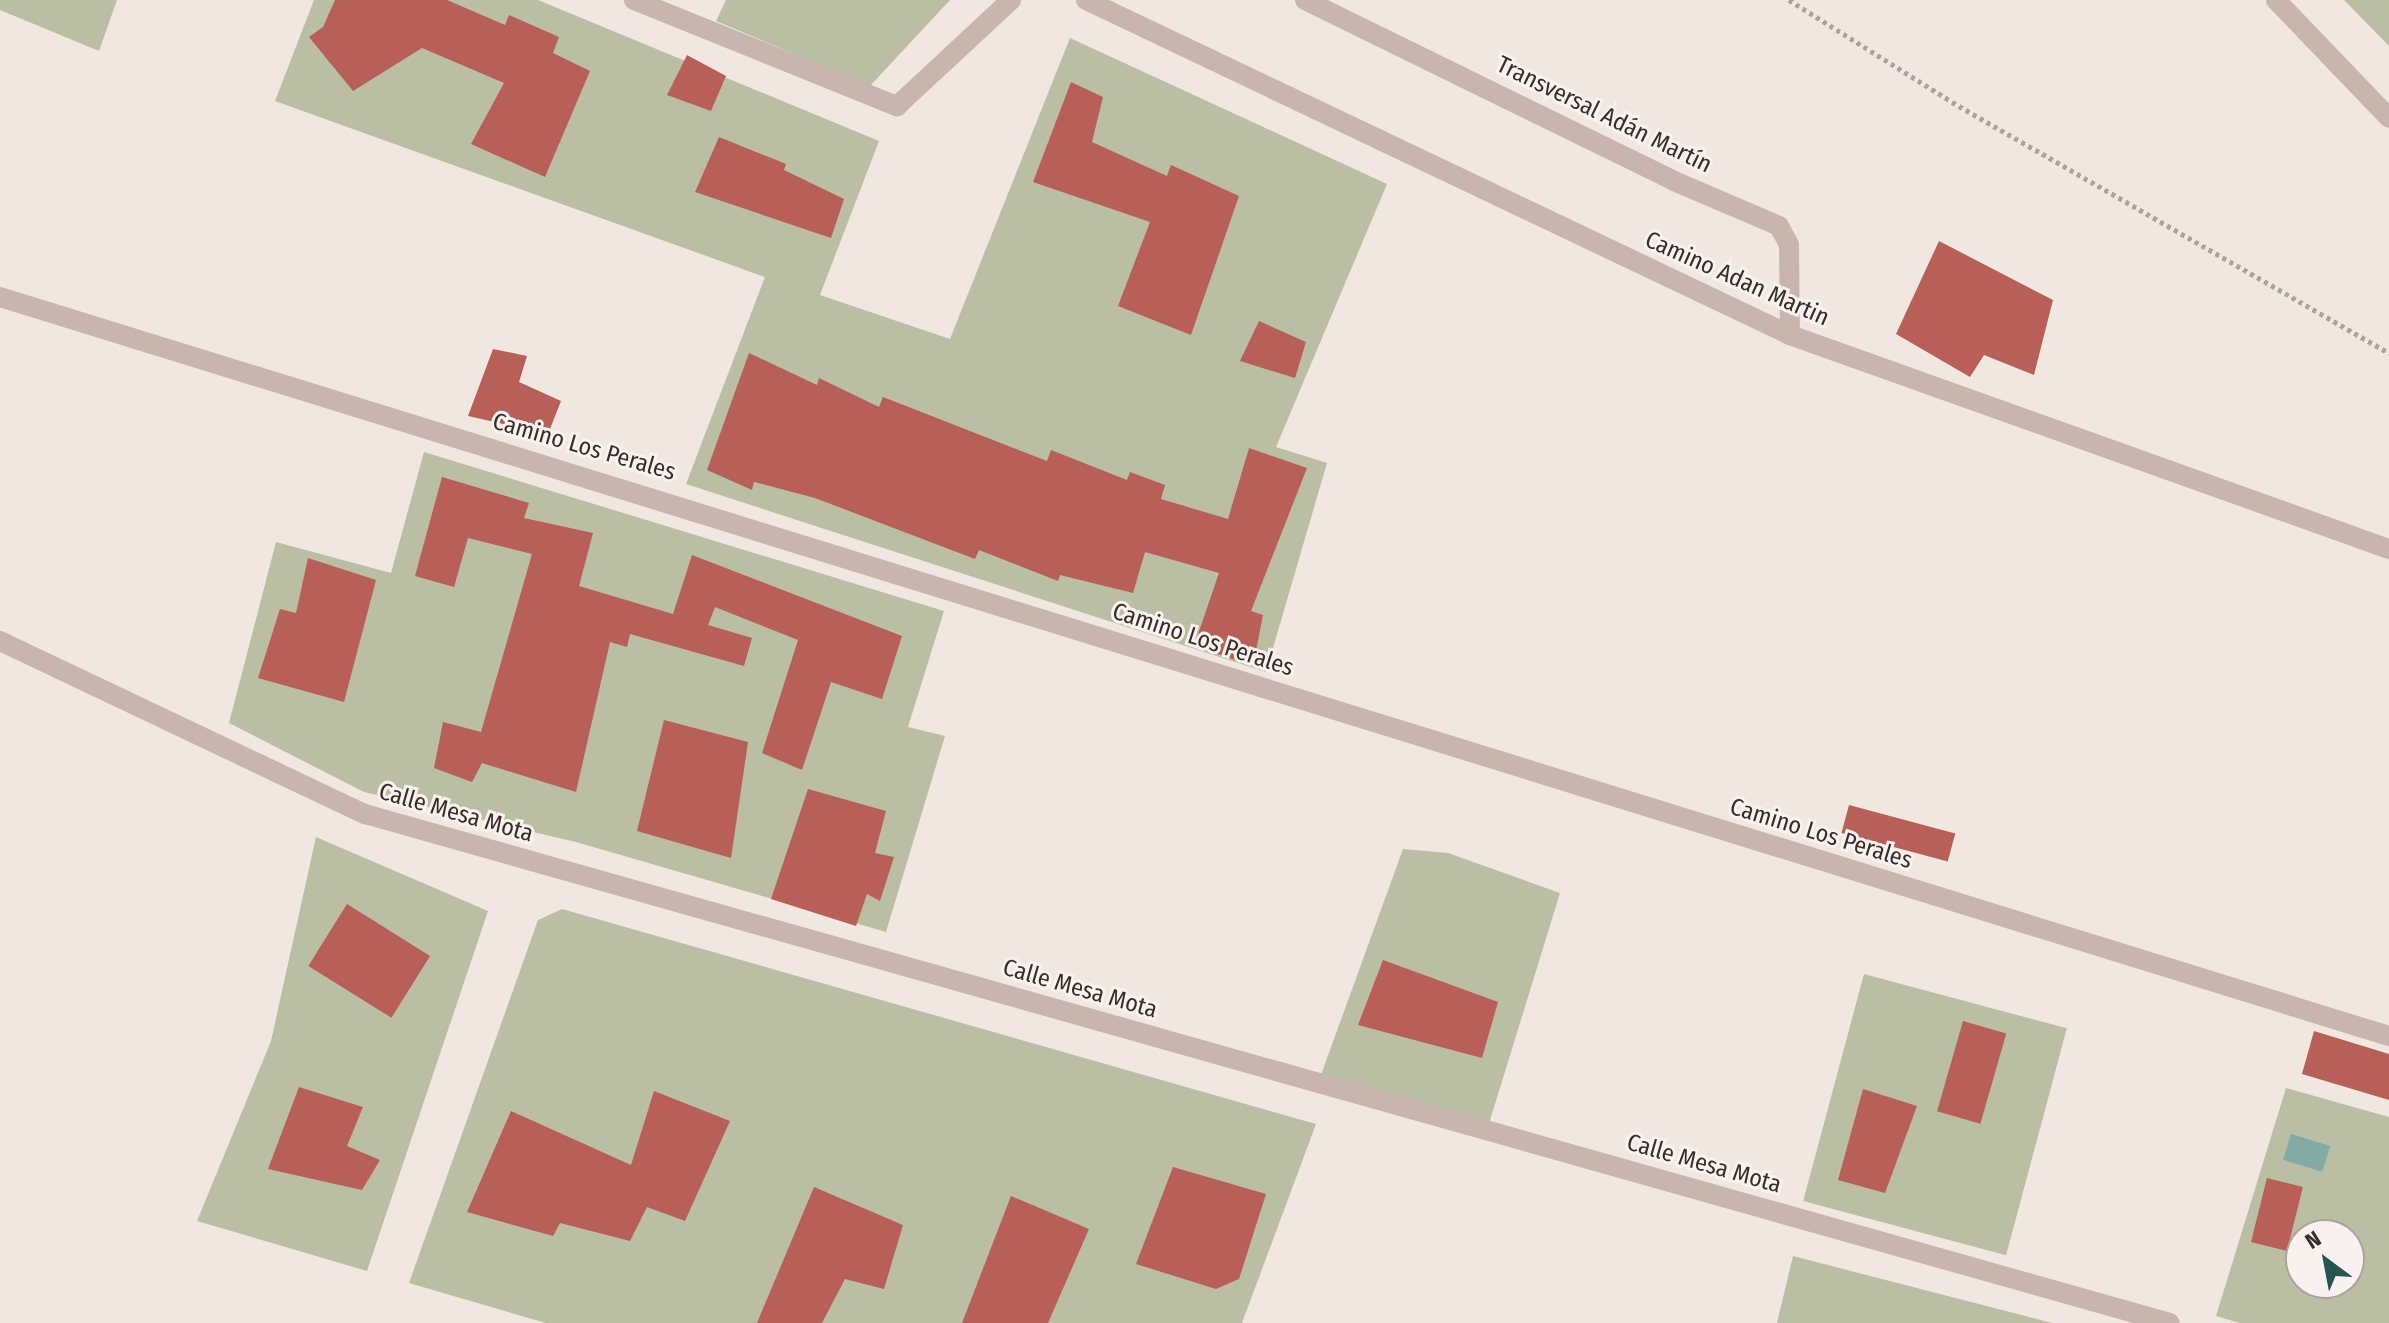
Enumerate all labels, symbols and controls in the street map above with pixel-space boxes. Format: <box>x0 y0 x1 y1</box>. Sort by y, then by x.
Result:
street label: Transversal Adán Martín <box>1492 50 1716 180</box>
street label: Camino Adan Martin <box>1641 225 1833 333</box>
street label: Camino Los Perales <box>489 407 679 487</box>
street label: Camino Los Perales <box>1109 597 1297 683</box>
street label: Calle Mesa Mota <box>376 777 536 849</box>
street label: Camino Los Perales <box>1726 793 1916 875</box>
street label: Calle Mesa Mota <box>1000 953 1160 1025</box>
street label: Calle Mesa Mota <box>1624 1128 1784 1200</box>
north arrow <box>2285 1219 2365 1299</box>
text: N <box>2300 1225 2326 1255</box>

